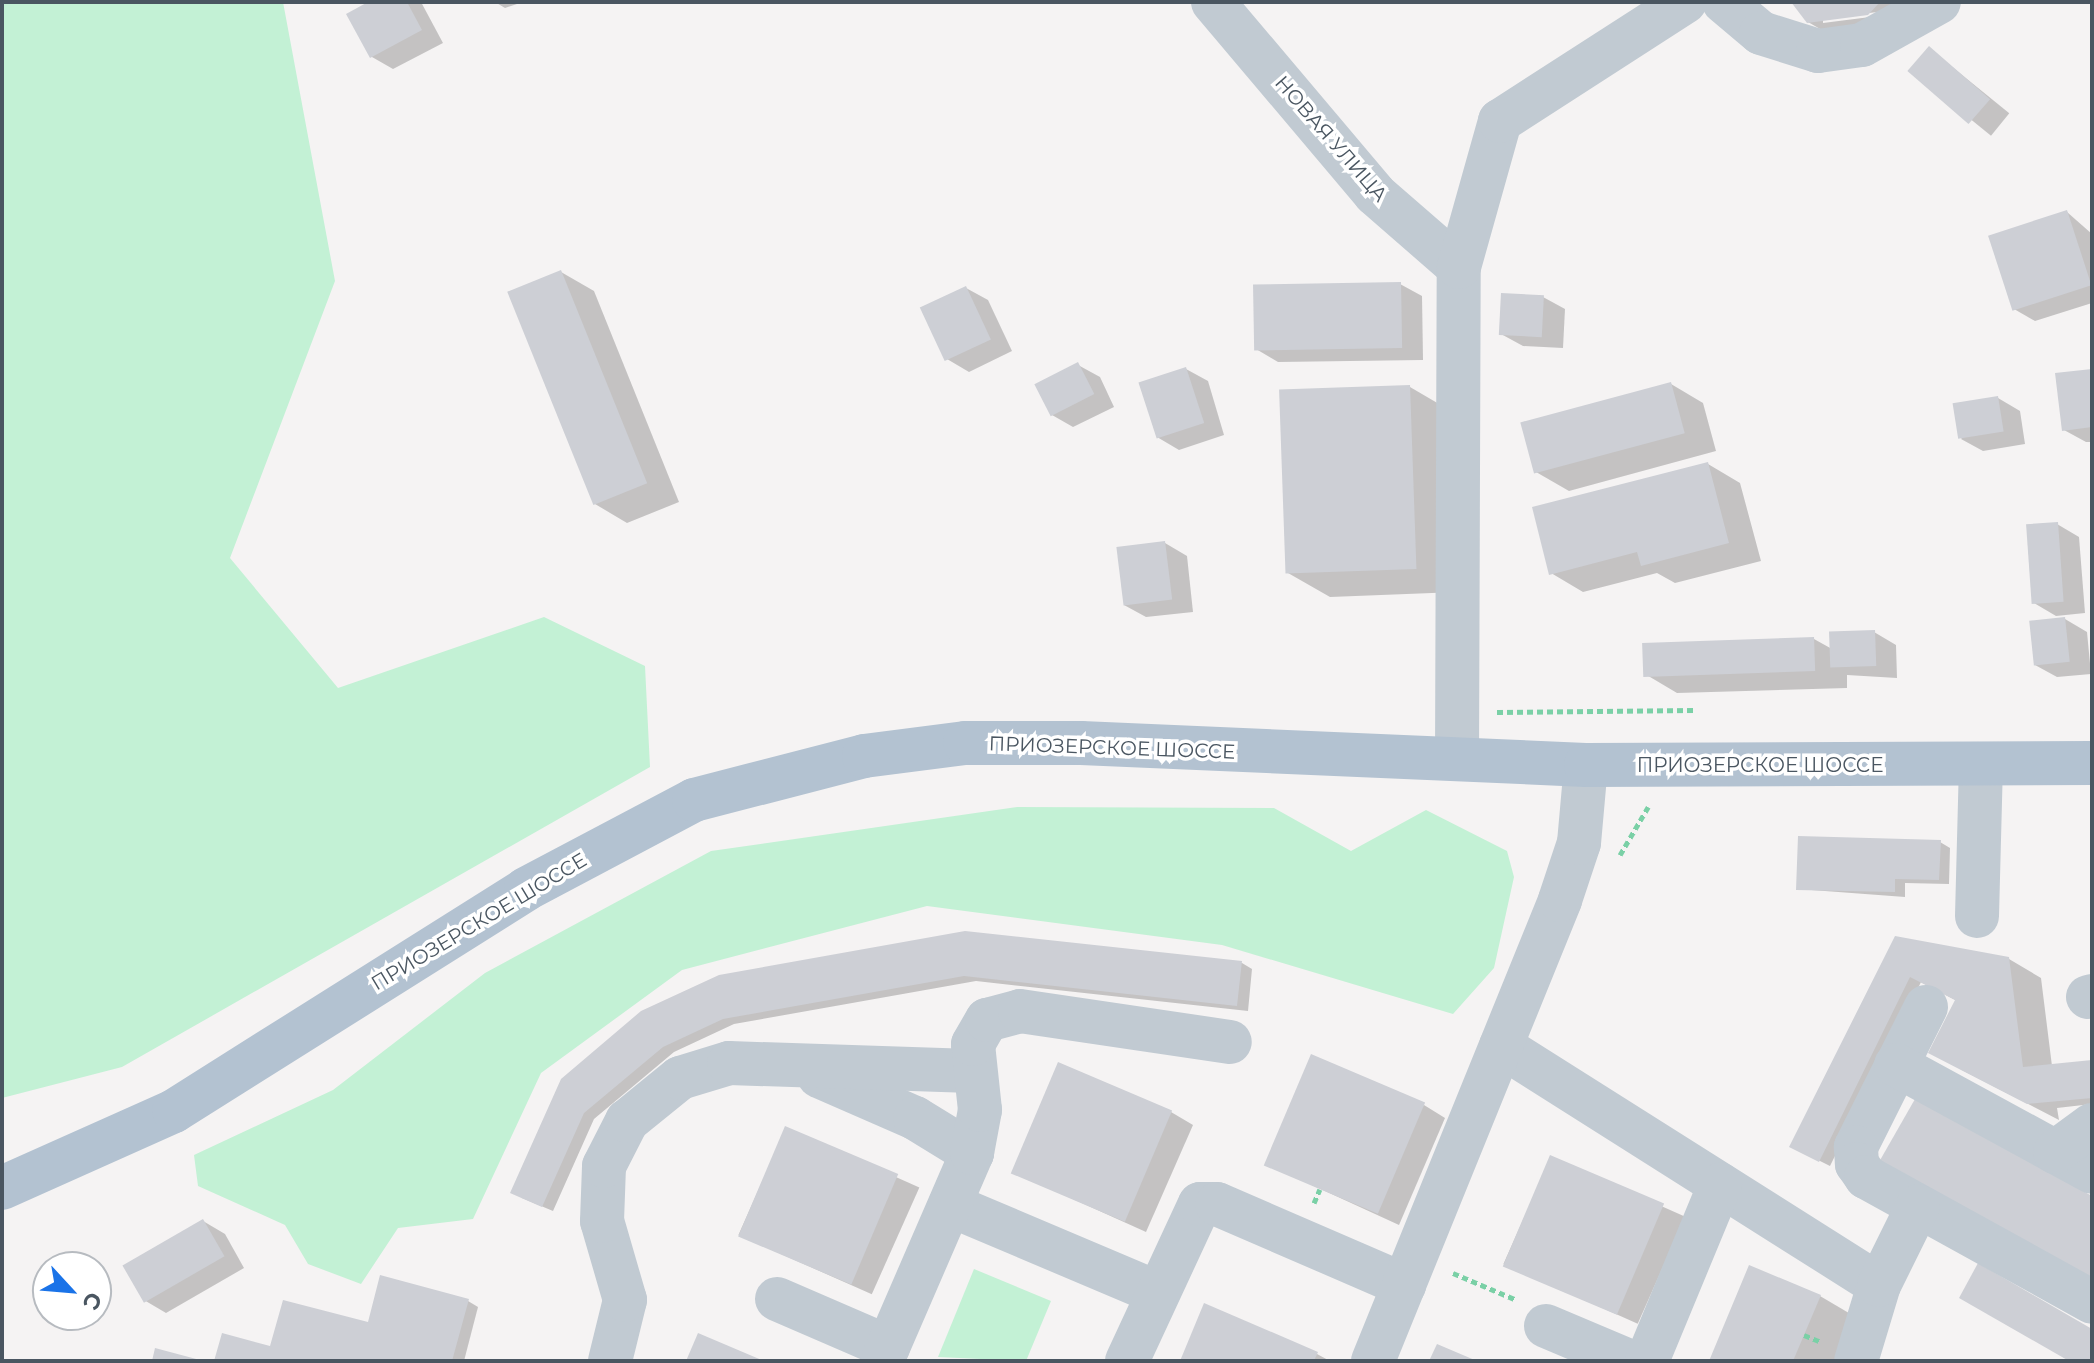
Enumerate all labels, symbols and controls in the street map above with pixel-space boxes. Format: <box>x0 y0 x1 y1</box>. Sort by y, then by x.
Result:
street label: НОВАЯ УЛИЦА <box>1270 71 1392 207</box>
street label: ПРИОЗЕРСКОЕ ШОССЕ <box>988 732 1236 764</box>
street label: ПРИОЗЕРСКОЕ ШОССЕ <box>1637 753 1883 777</box>
street label: ПРИОЗЕРСКОЕ ШОССЕ <box>367 848 591 996</box>
north arrow <box>32 1251 112 1331</box>
text: С <box>77 1288 108 1314</box>

